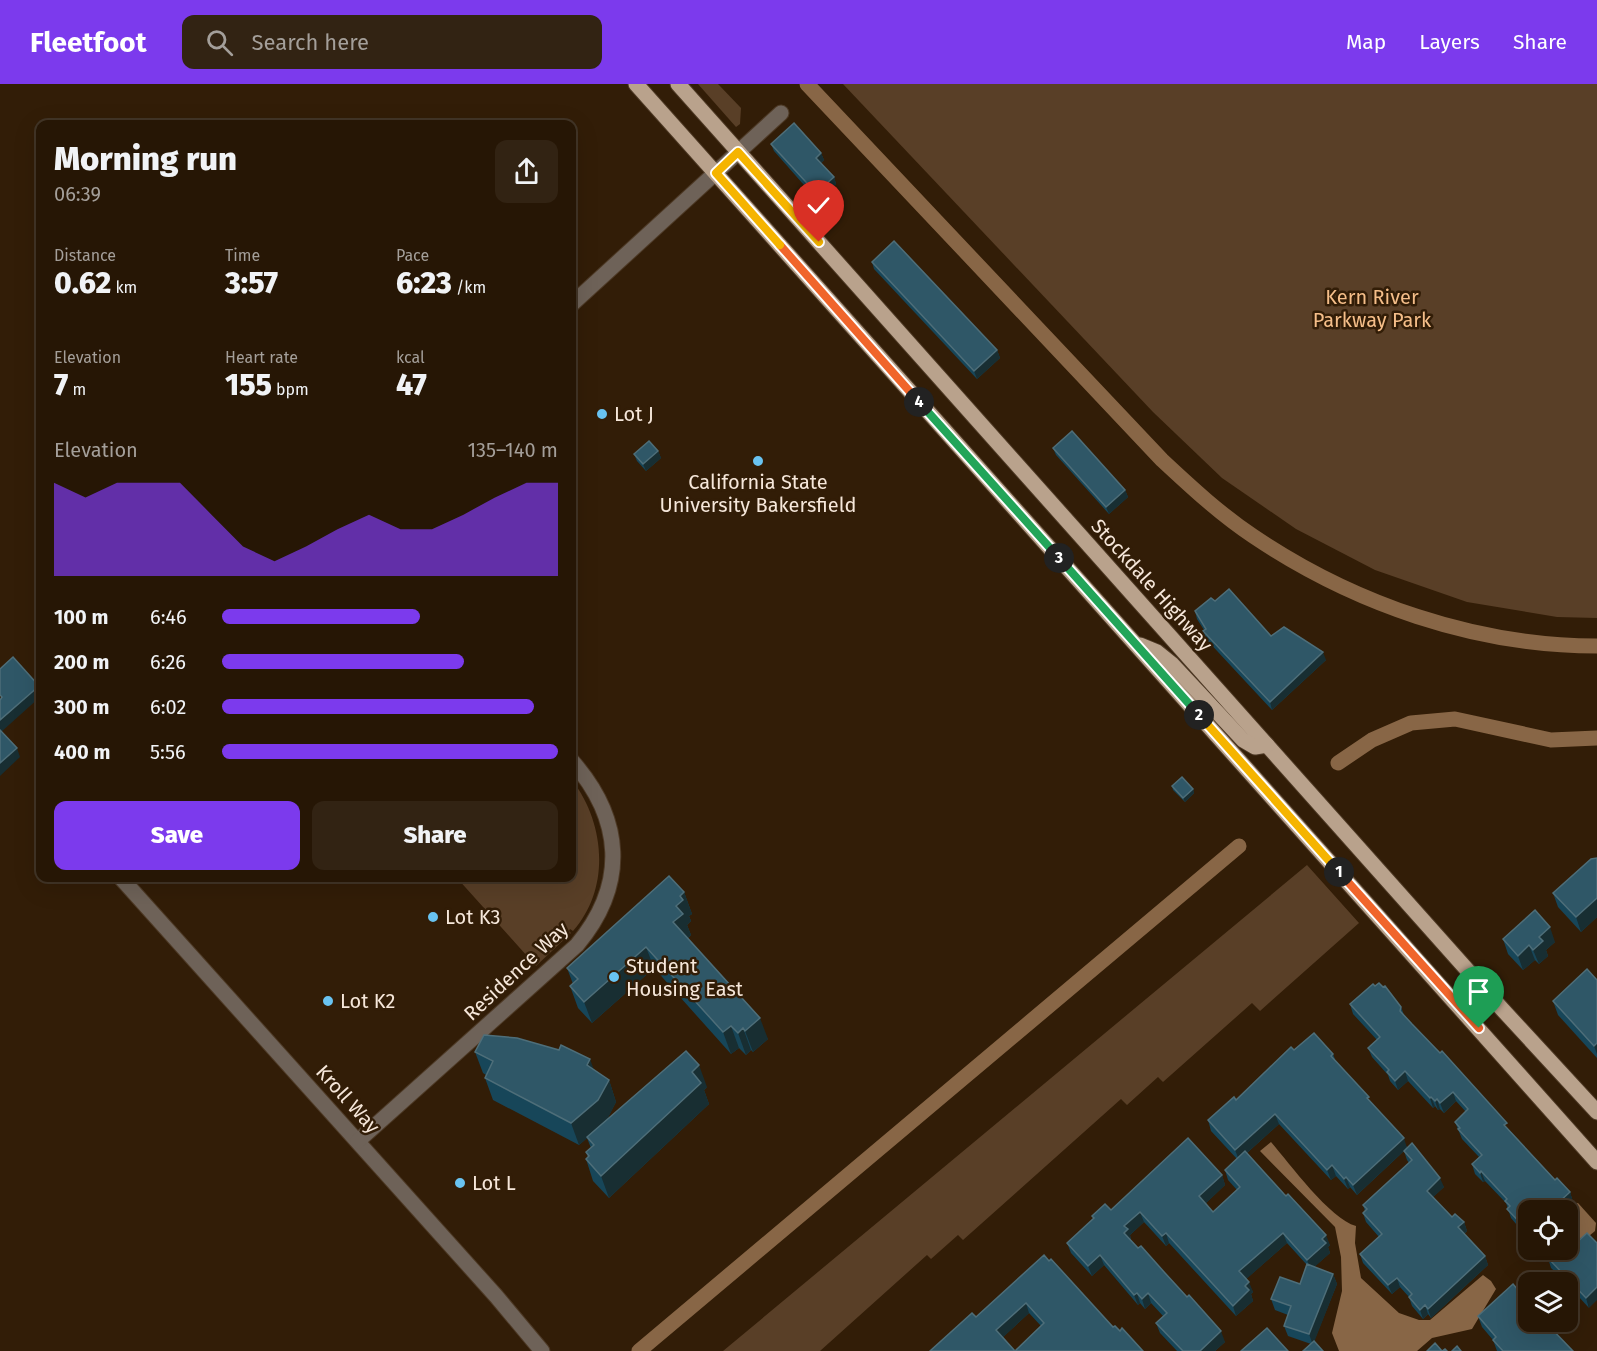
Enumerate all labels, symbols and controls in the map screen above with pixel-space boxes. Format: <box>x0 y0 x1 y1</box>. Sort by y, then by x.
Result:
search box <box>182 15 602 69</box>
text: Fleetfoot <box>30 26 146 59</box>
icon: search <box>203 26 236 59</box>
text: Search here <box>251 29 369 56</box>
text: Map <box>1346 29 1386 55</box>
text: Layers <box>1419 29 1480 55</box>
text: Share <box>1513 29 1567 55</box>
text: Morning run <box>54 139 237 179</box>
button: share <box>495 140 558 203</box>
pin <box>793 180 844 242</box>
text: 06:39 <box>54 182 101 206</box>
icon: check <box>802 189 835 222</box>
text: Distance <box>54 246 116 265</box>
text: Time <box>225 246 260 265</box>
text: Pace <box>396 246 429 265</box>
text: 0.62 <box>54 265 111 301</box>
text: 3:57 <box>225 265 278 301</box>
text: 6:23 <box>396 265 452 301</box>
text: km <box>111 278 137 297</box>
text: /km <box>452 278 486 297</box>
park label: Kern River Parkway Park <box>1313 285 1432 332</box>
text: Elevation <box>54 348 121 367</box>
text: Heart rate <box>225 348 298 367</box>
text: kcal <box>396 348 425 367</box>
text: 7 <box>54 367 68 403</box>
text: 155 <box>225 367 272 403</box>
text: 47 <box>396 367 427 403</box>
text: m <box>68 380 86 399</box>
text: bpm <box>272 380 309 399</box>
pin: 4 <box>904 387 934 417</box>
text: 4 <box>914 392 924 411</box>
place label: Lot J <box>614 402 654 426</box>
marker: Lot J <box>595 407 609 421</box>
text: Elevation <box>54 438 138 462</box>
text: 135–140 m <box>467 438 558 462</box>
marker: California State University Bakersfield <box>751 454 765 468</box>
place label: California State University Bakersfield <box>660 470 856 517</box>
street label: Stockdale Highway <box>1086 514 1218 656</box>
pin: 3 <box>1044 543 1074 573</box>
text: 3 <box>1055 548 1063 567</box>
text: 100 m <box>54 605 108 629</box>
text: 6:46 <box>150 605 187 629</box>
text: 200 m <box>54 650 109 674</box>
text: 6:26 <box>150 650 186 674</box>
text: 300 m <box>54 695 109 719</box>
text: 6:02 <box>150 695 186 719</box>
pin: 2 <box>1184 700 1214 730</box>
text: 2 <box>1195 705 1203 724</box>
text: 400 m <box>54 740 110 764</box>
text: 5:56 <box>150 740 186 764</box>
button: Save <box>54 801 300 870</box>
button: Share <box>312 801 558 870</box>
pin: 1 <box>1324 857 1354 887</box>
text: 1 <box>1335 862 1343 881</box>
place label: Lot K3 <box>445 905 500 929</box>
marker: Lot K3 <box>426 910 440 924</box>
street label: Residence Way <box>459 916 573 1025</box>
place label: Student Housing East <box>626 954 744 1001</box>
pin <box>1453 966 1504 1028</box>
marker: Student Housing East <box>607 970 621 984</box>
icon: arrive <box>1462 975 1495 1008</box>
place label: Lot K2 <box>340 989 395 1013</box>
marker: Lot K2 <box>321 994 335 1008</box>
street label: Kroll Way <box>311 1060 385 1138</box>
place label: Lot L <box>472 1171 516 1195</box>
marker: Lot L <box>453 1176 467 1190</box>
map controls <box>1518 1200 1578 1332</box>
button: locate <box>1518 1200 1578 1260</box>
button: layers <box>1518 1272 1578 1332</box>

